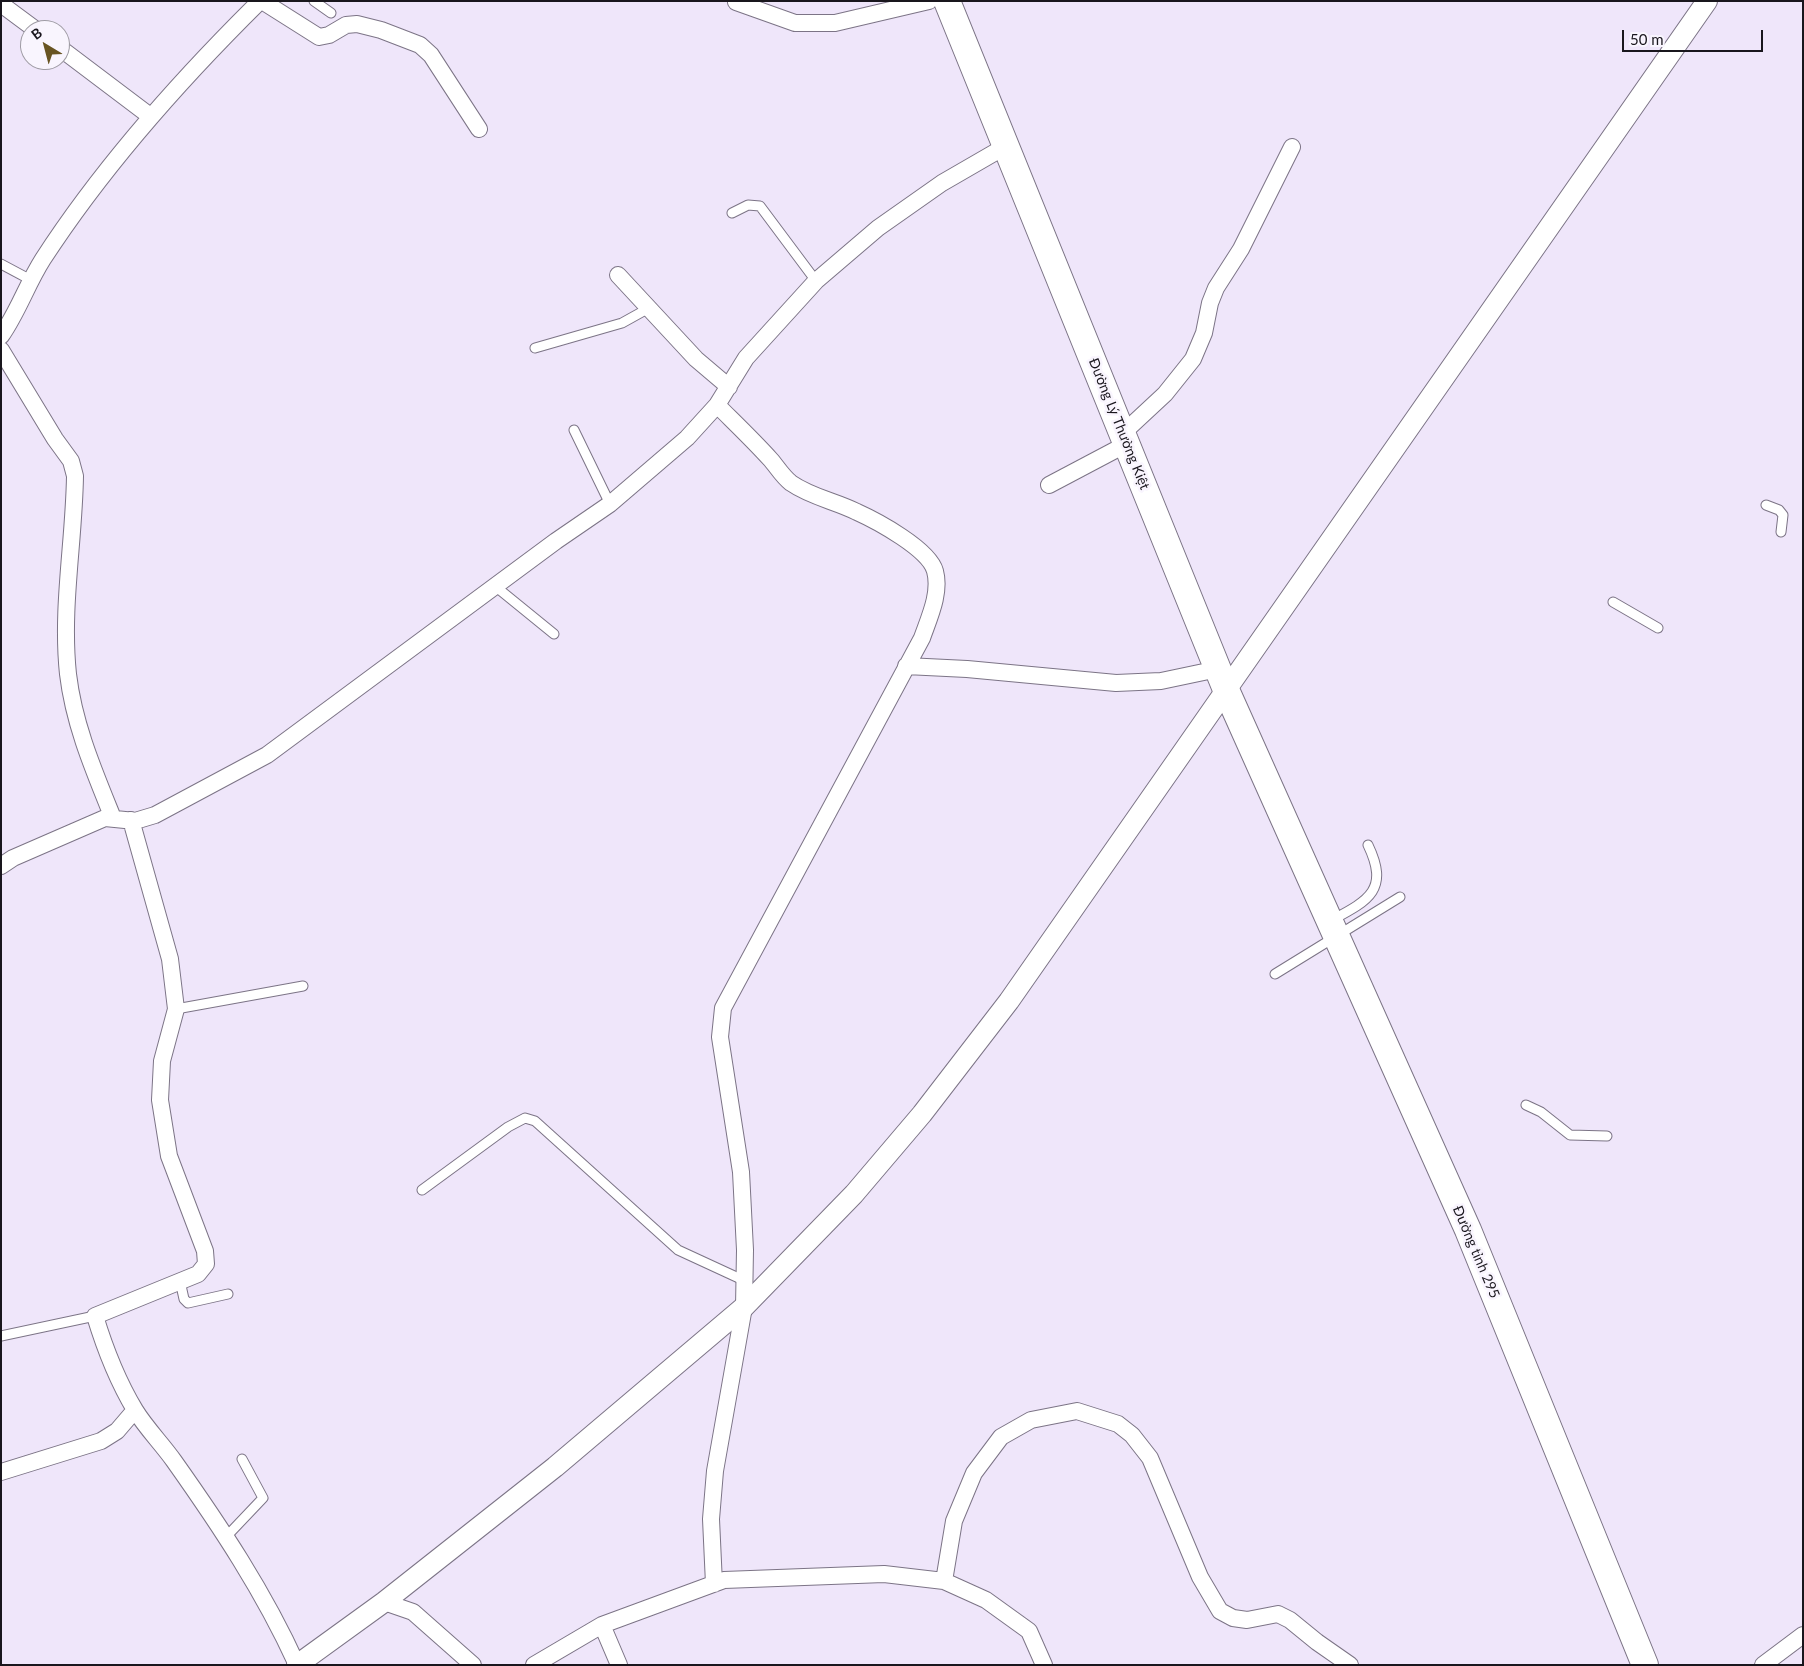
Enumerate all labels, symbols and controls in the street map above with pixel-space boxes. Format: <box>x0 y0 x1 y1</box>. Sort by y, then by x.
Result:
north arrow <box>20 20 70 70</box>
scale bar <box>1624 20 1765 52</box>
text: B <box>27 24 45 43</box>
text: 50 m <box>1630 30 1664 48</box>
street label: Đường Lý Thường Kiệt <box>1085 356 1153 492</box>
street label: Đường tỉnh 295 <box>1449 1203 1503 1301</box>

